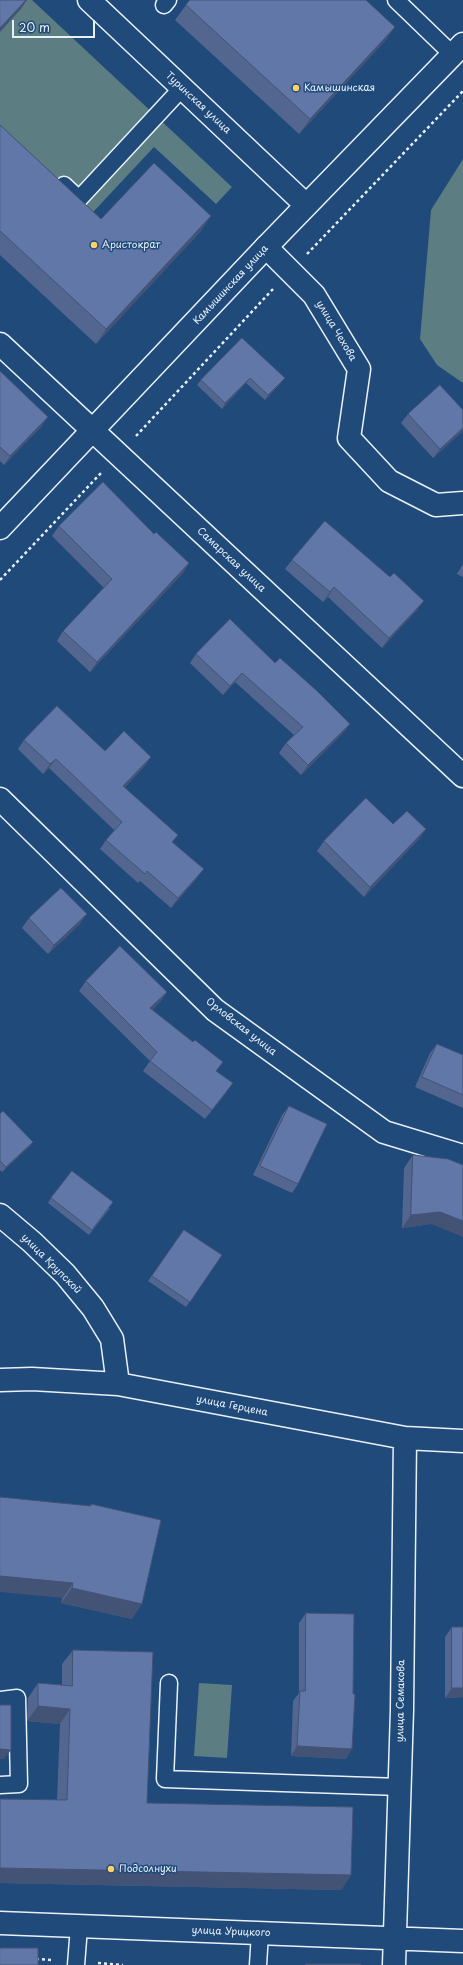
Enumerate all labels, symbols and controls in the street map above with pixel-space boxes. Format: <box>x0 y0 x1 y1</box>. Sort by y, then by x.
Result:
scale bar <box>14 12 97 38</box>
text: 20 m <box>19 18 50 36</box>
street label: Туринская улица <box>163 70 233 136</box>
place label: Камышинская <box>304 82 375 94</box>
marker: Камышинская <box>291 83 301 93</box>
place label: Аристократ <box>102 239 160 251</box>
marker: Аристократ <box>89 240 99 250</box>
street label: Камышинская улица <box>191 243 271 327</box>
street label: улица Чехова <box>313 299 359 363</box>
street label: Самарская улица <box>194 525 268 595</box>
street label: Орловская улица <box>203 996 279 1058</box>
street label: улица Крупской <box>18 1231 84 1297</box>
street label: улица Герцена <box>195 1393 269 1419</box>
street label: улица Семакова <box>394 1660 408 1742</box>
place label: Подсолнухи <box>119 1863 177 1875</box>
marker: Подсолнухи <box>106 1864 116 1874</box>
street label: улица Урицкого <box>191 1925 271 1939</box>

